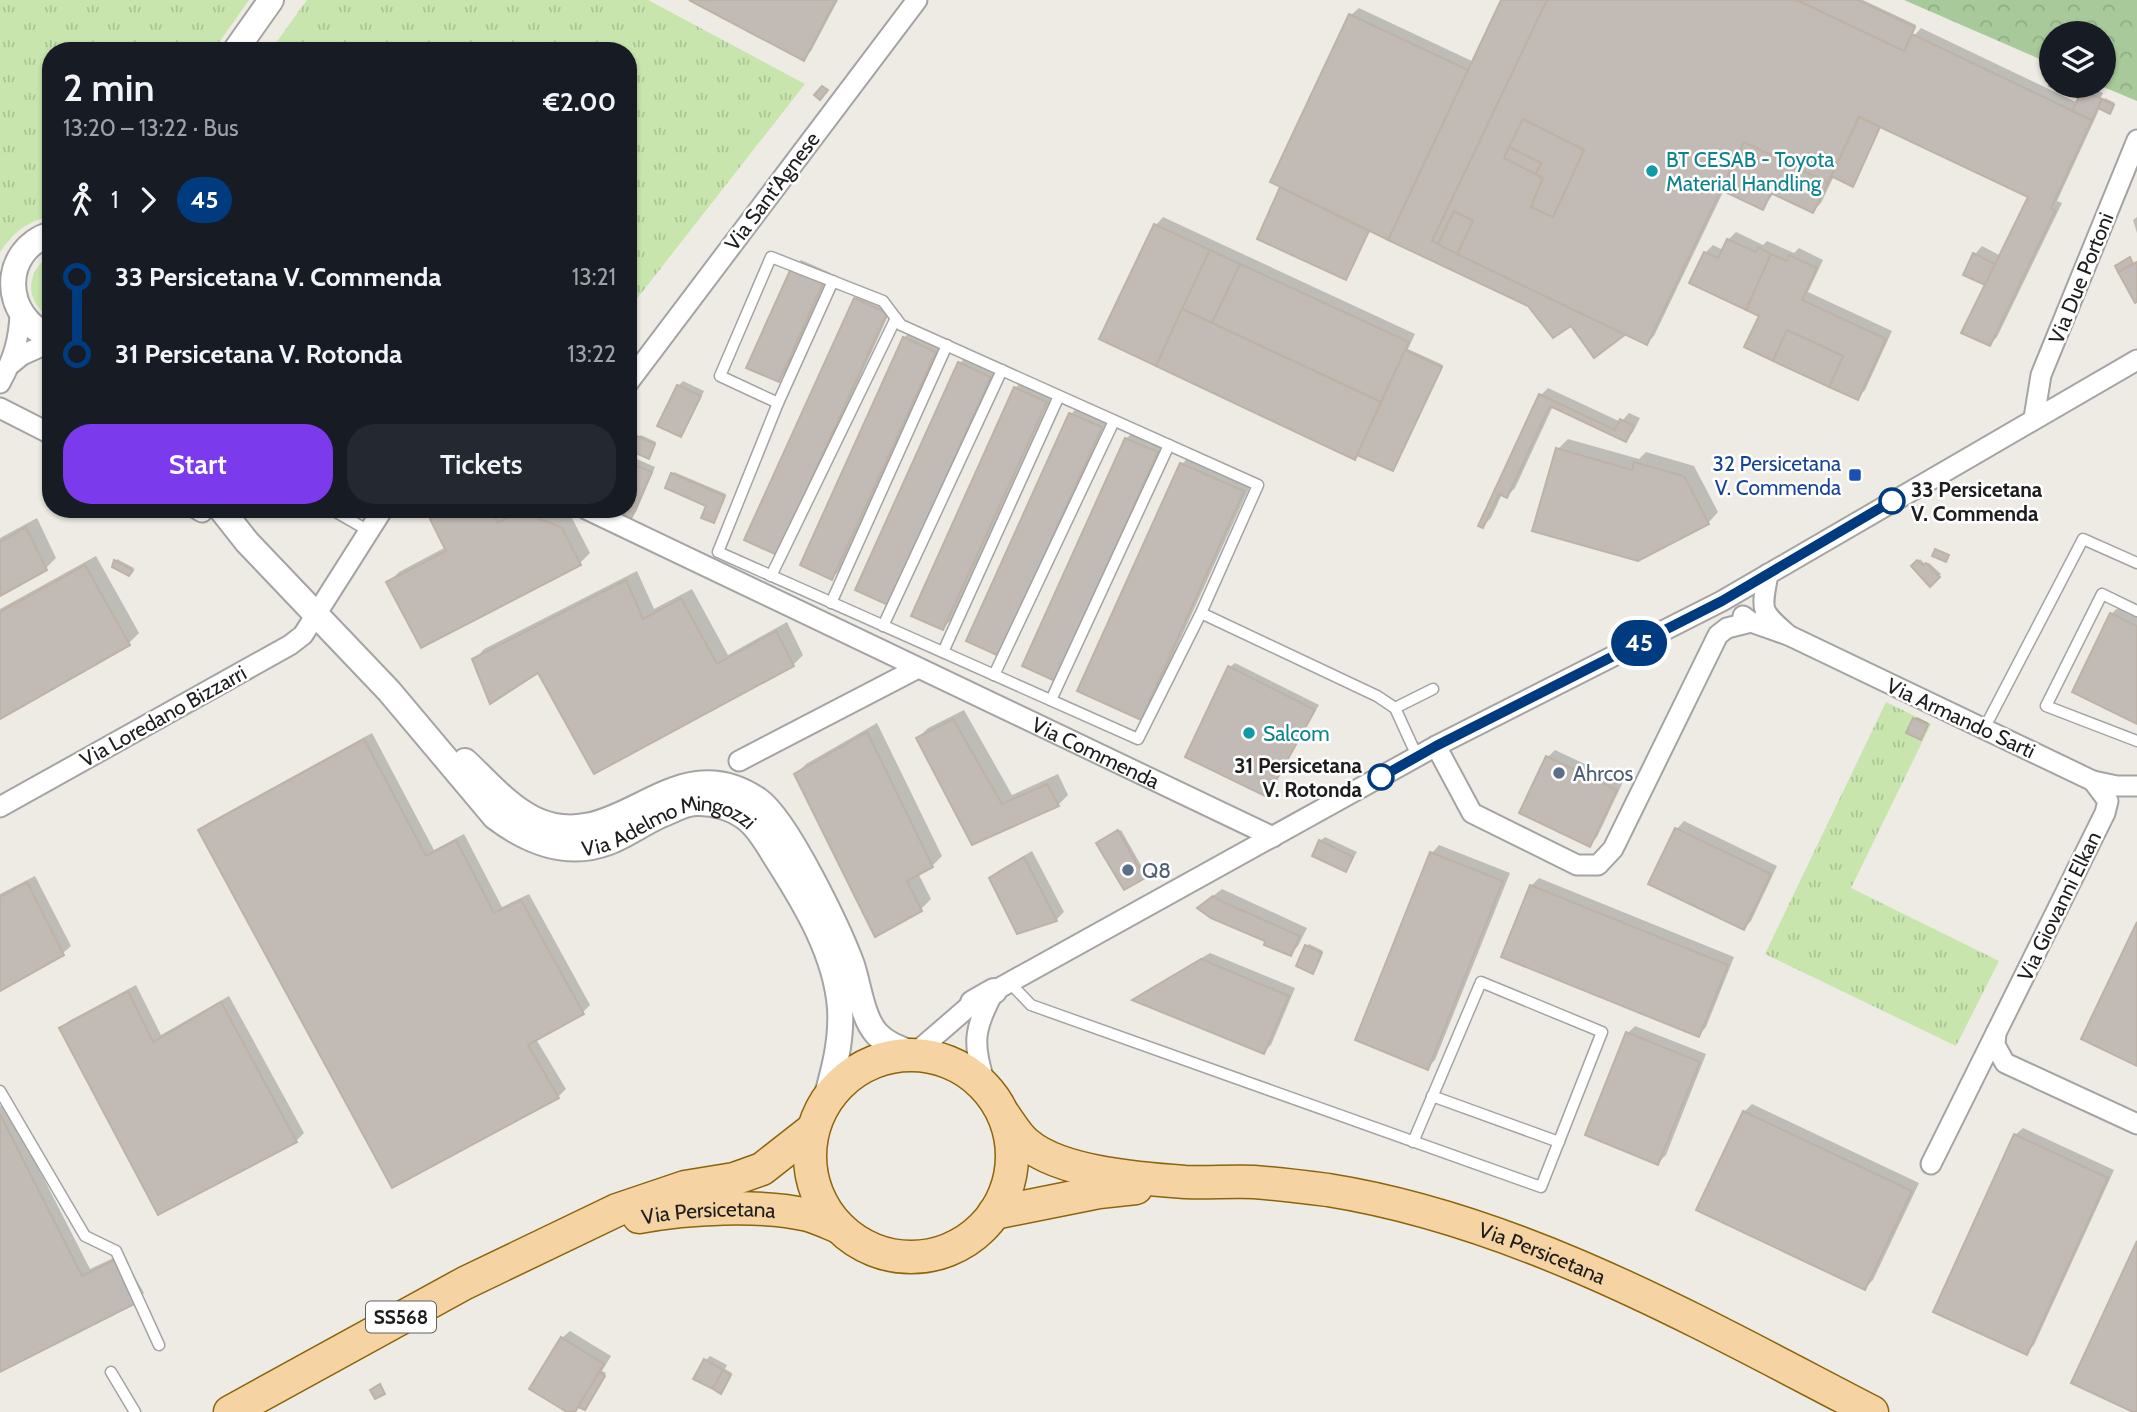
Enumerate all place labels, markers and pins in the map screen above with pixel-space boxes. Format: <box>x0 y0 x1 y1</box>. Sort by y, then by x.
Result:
place label: BT CESAB - Toyota Material Handling <box>1666 147 1834 196</box>
marker: BT CESAB - Toyota Material Handling <box>1644 163 1660 179</box>
place label: 32 Persicetana V. Commenda <box>1713 451 1841 500</box>
marker: 32 Persicetana V. Commenda <box>1847 467 1863 483</box>
place label: 33 Persicetana V. Commenda <box>1911 477 2043 526</box>
marker: 33 Persicetana V. Commenda <box>1879 488 1905 514</box>
place label: Salcom <box>1263 721 1330 746</box>
marker: Salcom <box>1241 725 1257 741</box>
place label: 31 Persicetana V. Rotonda <box>1234 753 1363 802</box>
place label: Ahrcos <box>1573 761 1634 786</box>
marker: 31 Persicetana V. Rotonda <box>1368 764 1394 790</box>
marker: Ahrcos <box>1551 765 1567 781</box>
place label: Q8 <box>1142 858 1171 883</box>
marker: Q8 <box>1120 862 1136 878</box>

